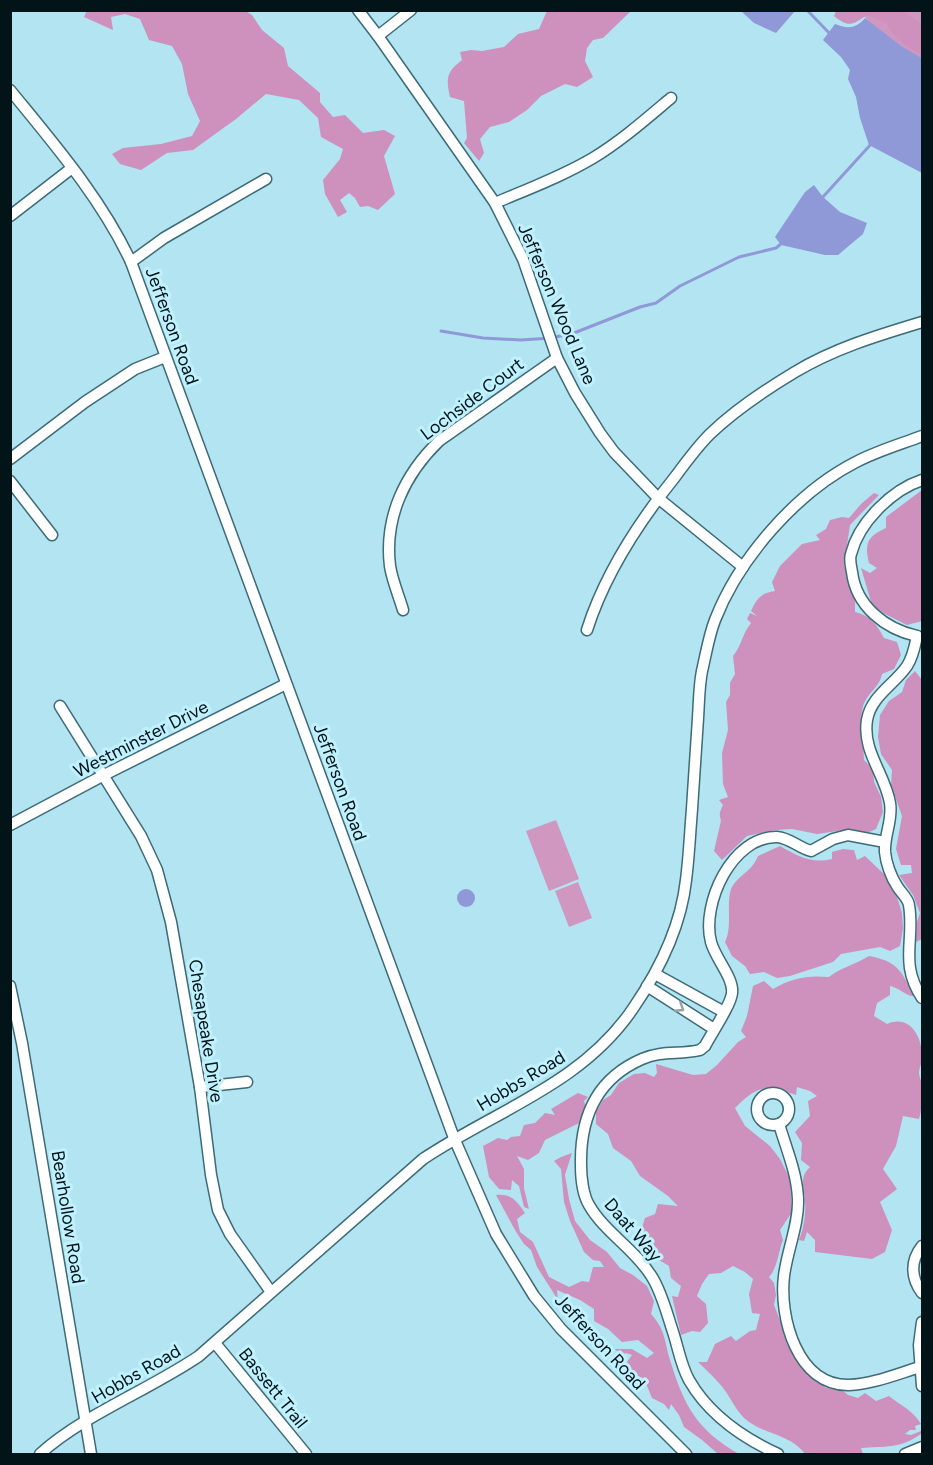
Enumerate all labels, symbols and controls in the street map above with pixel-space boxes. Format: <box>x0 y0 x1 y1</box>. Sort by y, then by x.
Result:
street label: Jefferson Wood Lane <box>513 220 601 388</box>
street label: Jefferson Road <box>141 264 203 388</box>
street label: Lochside Court <box>416 353 528 445</box>
street label: Westminster Drive <box>70 695 212 782</box>
street label: Jefferson Road <box>309 720 371 844</box>
street label: Chesapeake Drive <box>184 958 228 1104</box>
one-way arrow <box>674 1000 685 1011</box>
street label: Hobbs Road <box>473 1046 569 1116</box>
street label: Bearhollow Road <box>47 1149 89 1285</box>
street label: Daat Way <box>599 1194 667 1267</box>
street label: Jefferson Road <box>550 1290 650 1394</box>
street label: Hobbs Road <box>87 1340 185 1408</box>
street label: Bassett Trail <box>234 1343 312 1433</box>

